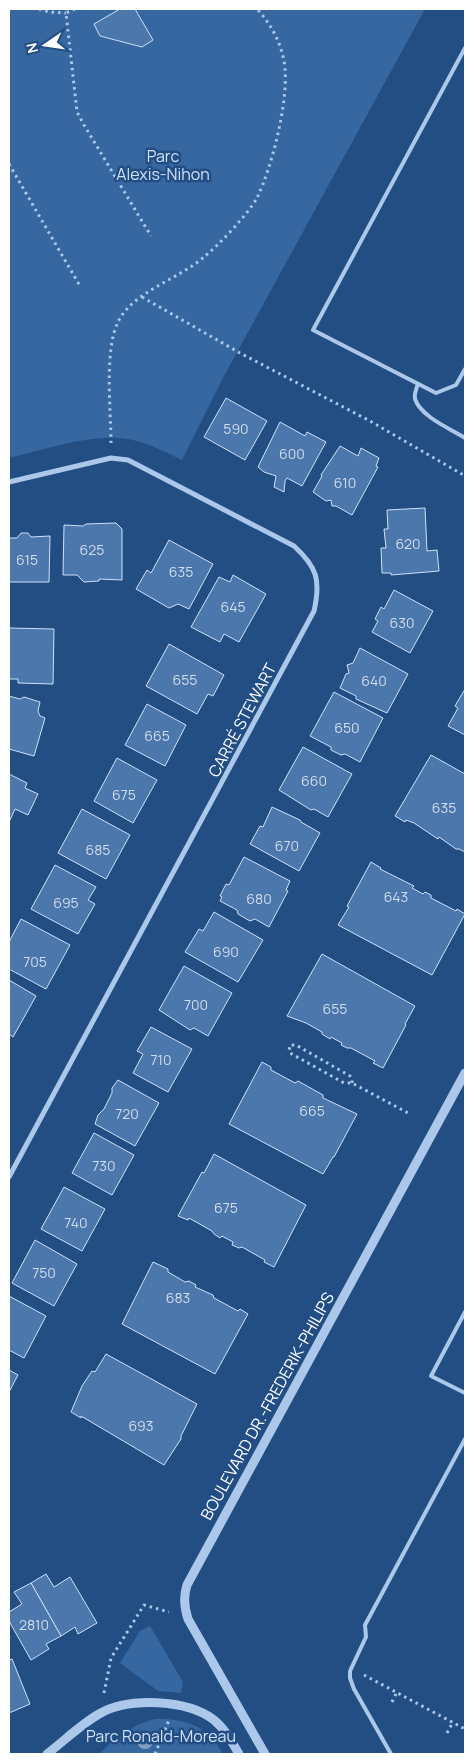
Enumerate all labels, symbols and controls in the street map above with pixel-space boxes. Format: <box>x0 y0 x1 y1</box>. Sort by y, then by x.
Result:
north arrow <box>20 20 70 70</box>
text: N <box>21 41 42 55</box>
park label: Parc Alexis-Nihon <box>116 145 210 185</box>
house number: 590 <box>223 419 249 438</box>
house number: 600 <box>279 444 305 463</box>
house number: 610 <box>334 473 356 492</box>
house number: 620 <box>395 534 421 553</box>
house number: 625 <box>80 540 104 559</box>
house number: 615 <box>16 550 38 569</box>
house number: 635 <box>169 562 193 581</box>
house number: 645 <box>220 597 246 616</box>
house number: 630 <box>390 613 414 632</box>
street label: CARRÉ STEWART <box>203 659 281 781</box>
house number: 655 <box>173 670 197 689</box>
house number: 640 <box>361 671 387 690</box>
house number: 650 <box>334 718 360 737</box>
house number: 665 <box>144 726 170 745</box>
house number: 660 <box>301 771 327 790</box>
house number: 675 <box>112 785 136 804</box>
house number: 635 <box>432 798 456 817</box>
house number: 670 <box>275 836 299 855</box>
house number: 685 <box>86 840 110 859</box>
house number: 643 <box>384 887 408 906</box>
house number: 680 <box>246 889 272 908</box>
house number: 695 <box>53 893 79 912</box>
house number: 690 <box>213 942 239 961</box>
house number: 705 <box>23 952 47 971</box>
house number: 700 <box>184 995 208 1014</box>
house number: 655 <box>323 999 347 1018</box>
house number: 710 <box>150 1050 172 1069</box>
house number: 665 <box>299 1101 325 1120</box>
house number: 720 <box>115 1104 139 1123</box>
house number: 730 <box>92 1156 116 1175</box>
house number: 675 <box>214 1198 238 1217</box>
house number: 740 <box>64 1213 88 1232</box>
house number: 750 <box>32 1263 56 1282</box>
house number: 683 <box>166 1288 190 1307</box>
street label: BOULEVARD DR.-FREDERIK-PHILIPS <box>195 1288 339 1524</box>
house number: 693 <box>129 1416 153 1435</box>
house number: 2810 <box>19 1615 49 1634</box>
park label: Parc Ronald-Moreau <box>86 1725 236 1747</box>

